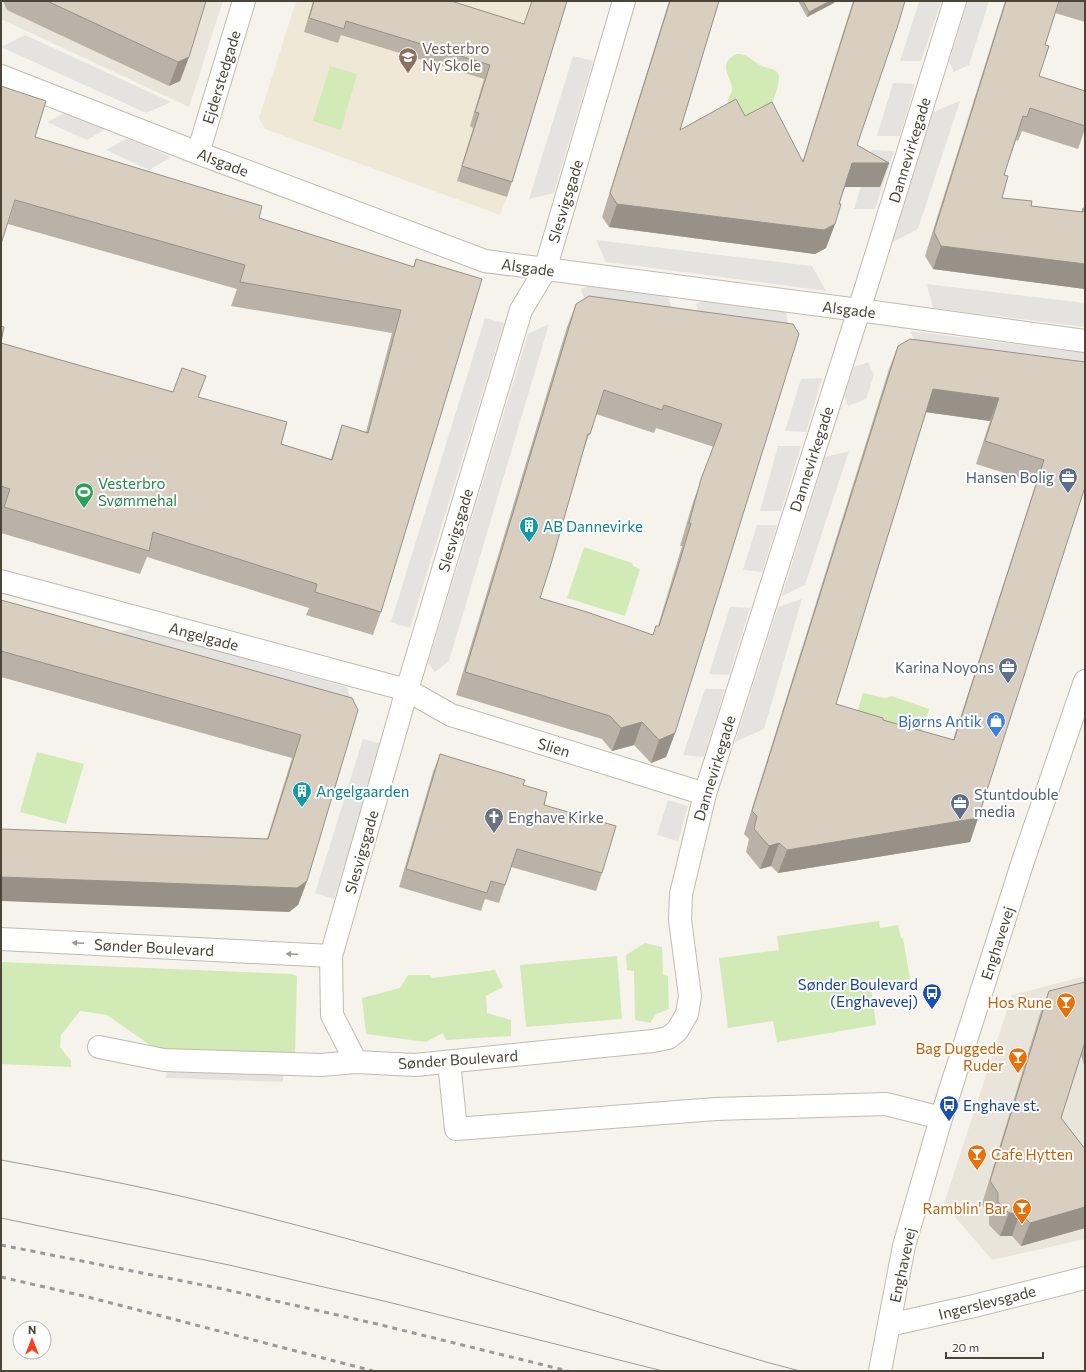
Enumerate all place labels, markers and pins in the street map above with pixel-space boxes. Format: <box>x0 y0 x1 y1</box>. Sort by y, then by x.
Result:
place label: Vesterbro Ny Skole <box>422 39 489 74</box>
school or university icon: Vesterbro Ny Skole <box>397 46 419 74</box>
office icon: Hansen Bolig <box>1057 466 1079 494</box>
place label: Hansen Bolig <box>966 468 1054 486</box>
place label: Vesterbro Svømmehal <box>98 474 177 509</box>
sports icon: Vesterbro Svømmehal <box>73 481 95 509</box>
building icon: AB Dannevirke <box>518 515 540 543</box>
place label: AB Dannevirke <box>543 517 643 535</box>
office icon: Karina Noyons <box>997 656 1019 684</box>
place label: Karina Noyons <box>895 658 994 676</box>
shop icon: Bjørns Antik <box>985 710 1007 738</box>
place label: Bjørns Antik <box>898 712 982 730</box>
building icon: Angelgaarden <box>291 780 313 808</box>
place label: Angelgaarden <box>316 782 409 800</box>
place label: Stuntdouble media <box>974 785 1058 820</box>
office icon: Stuntdouble media <box>949 792 971 820</box>
church icon: Enghave Kirke <box>483 806 505 834</box>
place label: Enghave Kirke <box>508 808 604 826</box>
place label: Sønder Boulevard (Enghavevej) <box>798 975 918 1010</box>
bus stop icon: Sønder Boulevard (Enghavevej) <box>921 982 943 1010</box>
bar icon: Hos Rune <box>1055 991 1077 1019</box>
place label: Hos Rune <box>987 993 1052 1011</box>
place label: Bag Duggede Ruder <box>915 1039 1004 1074</box>
bar icon: Bag Duggede Ruder <box>1007 1046 1029 1074</box>
bus stop icon: Enghave st. <box>938 1094 960 1122</box>
place label: Enghave st. <box>963 1096 1040 1114</box>
bar icon: Cafe Hytten <box>966 1143 988 1171</box>
place label: Cafe Hytten <box>991 1145 1073 1163</box>
bar icon: Ramblin' Bar <box>1011 1197 1033 1225</box>
place label: Ramblin' Bar <box>923 1199 1008 1217</box>

